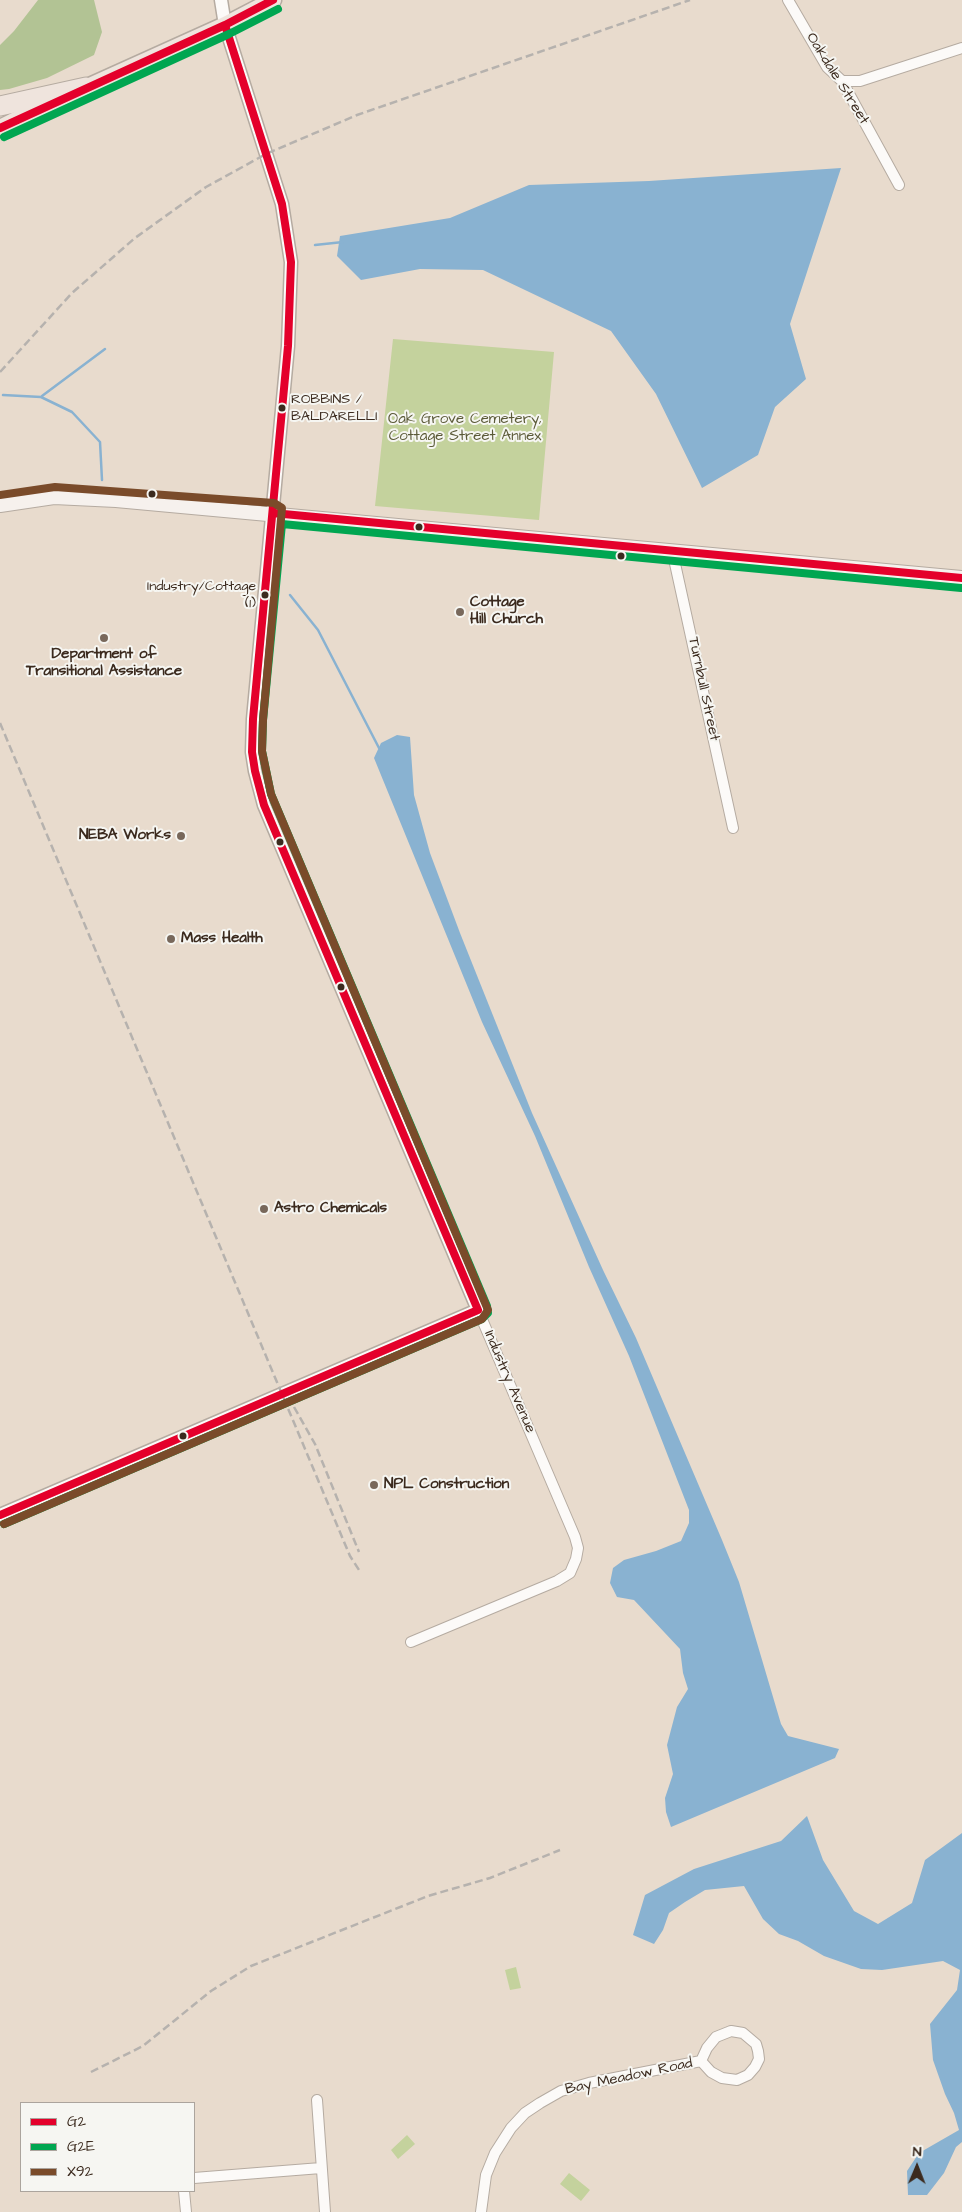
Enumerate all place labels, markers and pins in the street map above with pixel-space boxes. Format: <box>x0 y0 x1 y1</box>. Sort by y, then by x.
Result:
place label: ROBBINS / BALDARELLI <box>291 392 377 424</box>
marker: ROBBINS / BALDARELLI <box>277 403 287 413</box>
unlabelled marker <box>147 489 157 499</box>
unlabelled marker <box>414 522 424 532</box>
unlabelled marker <box>616 551 626 561</box>
place label: Industry/Cottage (1) <box>147 579 256 612</box>
marker: Industry/Cottage (1) <box>260 590 270 600</box>
place label: Cottage Hill Church <box>470 594 543 629</box>
marker: Cottage Hill Church <box>454 606 466 618</box>
marker: Department of Transitional Assistance <box>98 632 110 644</box>
place label: Department of Transitional Assistance <box>26 646 182 681</box>
place label: NEBA Works <box>79 827 171 845</box>
marker: NEBA Works <box>175 830 187 842</box>
unlabelled marker <box>275 837 285 847</box>
place label: Mass Health <box>181 930 263 948</box>
marker: Mass Health <box>165 933 177 945</box>
unlabelled marker <box>336 982 346 992</box>
place label: Astro Chemicals <box>274 1200 387 1218</box>
marker: Astro Chemicals <box>258 1203 270 1215</box>
unlabelled marker <box>178 1431 188 1441</box>
place label: NPL Construction <box>384 1476 509 1494</box>
marker: NPL Construction <box>368 1479 380 1491</box>

